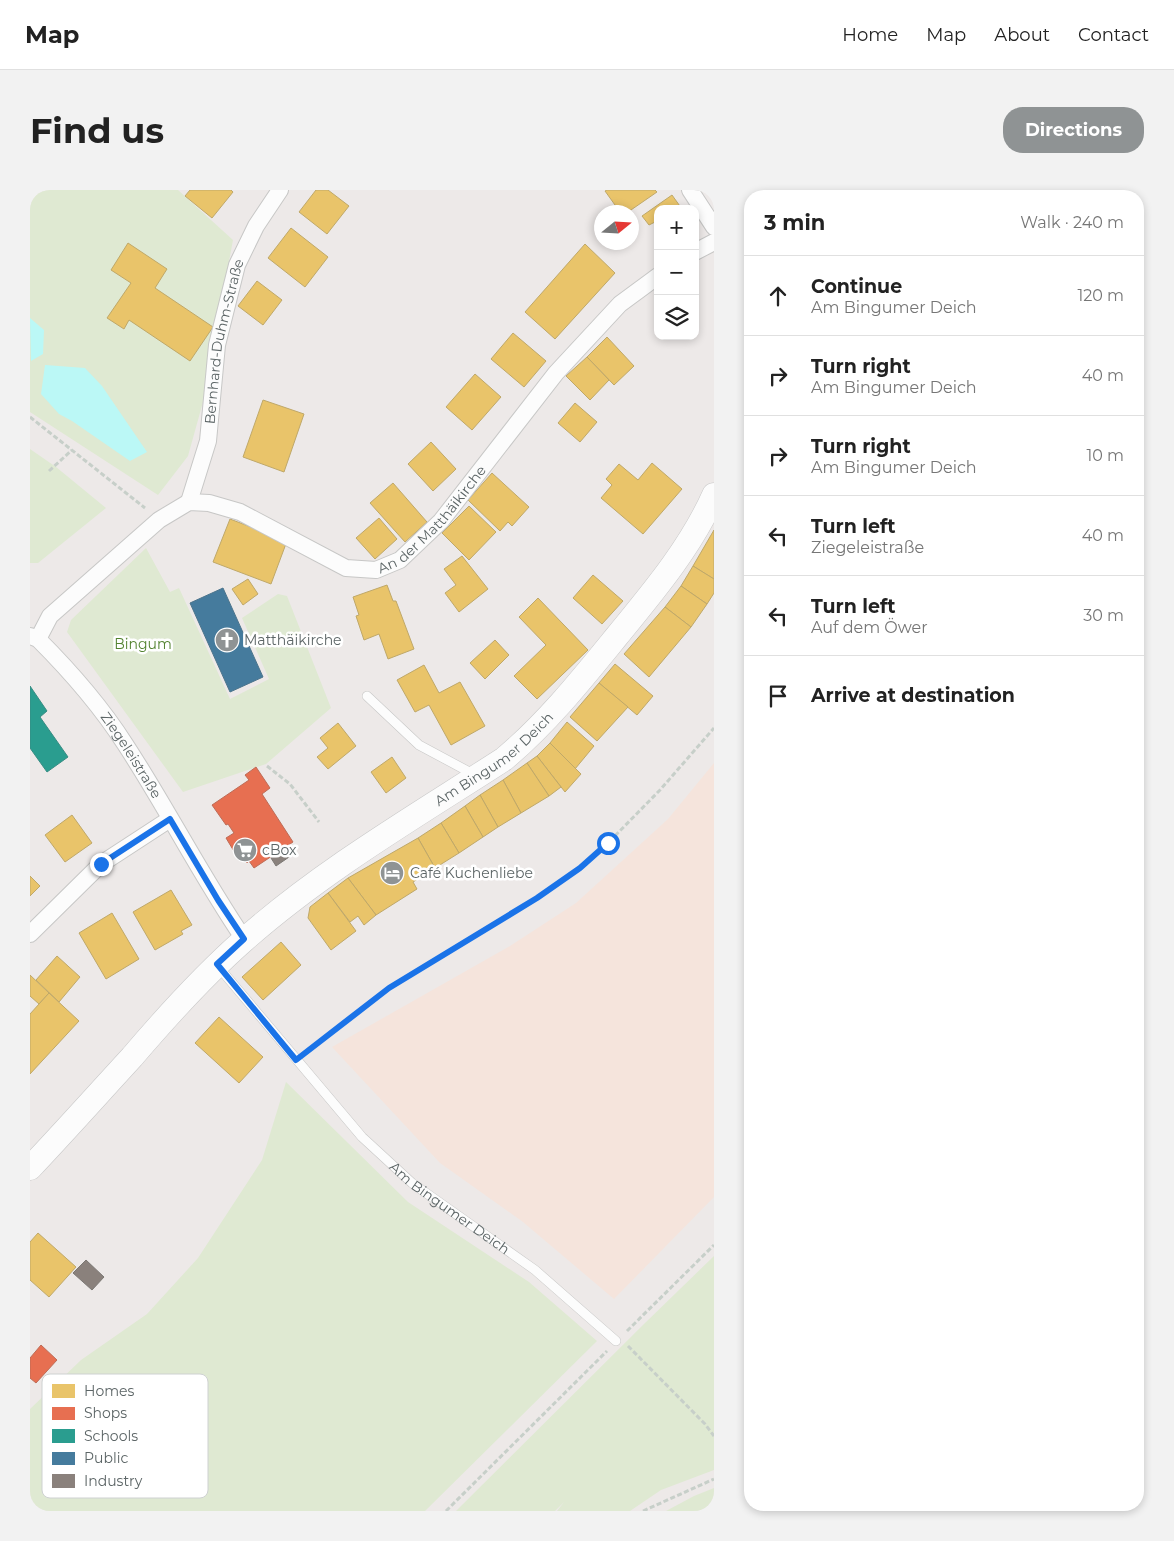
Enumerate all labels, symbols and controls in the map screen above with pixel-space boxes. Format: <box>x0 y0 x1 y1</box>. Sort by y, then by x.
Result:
text: Map <box>25 20 79 49</box>
text: Home <box>842 24 898 46</box>
text: Map <box>926 24 966 46</box>
text: About <box>994 24 1050 46</box>
text: Contact <box>1078 24 1149 46</box>
button: Directions <box>1003 107 1144 153</box>
text: Find us <box>30 109 164 152</box>
north arrow <box>594 205 639 250</box>
map controls <box>654 205 699 340</box>
button: + <box>654 205 699 250</box>
text: 3 min <box>764 210 825 235</box>
text: Walk · 240 m <box>1020 213 1124 232</box>
button: − <box>654 250 699 295</box>
street label: Bernhard-Duhm-Straße <box>201 255 248 425</box>
text: Continue <box>811 275 902 298</box>
icon: ahead <box>764 282 792 310</box>
text: 120 m <box>1077 286 1124 305</box>
button: layers <box>654 295 699 340</box>
text: Am Bingumer Deich <box>811 298 977 317</box>
text: Turn right <box>811 355 911 378</box>
icon: right <box>764 362 792 390</box>
text: 40 m <box>1082 366 1124 385</box>
text: Am Bingumer Deich <box>811 378 977 397</box>
text: Turn right <box>811 435 911 458</box>
icon: right <box>764 442 792 470</box>
text: 10 m <box>1086 446 1124 465</box>
text: Am Bingumer Deich <box>811 458 977 477</box>
street label: An der Matthäikirche <box>375 462 490 577</box>
text: Turn left <box>811 515 896 538</box>
icon: left <box>764 522 792 550</box>
text: 40 m <box>1082 526 1124 545</box>
text: Ziegeleistraße <box>811 538 924 557</box>
text: Turn left <box>811 595 896 618</box>
icon: left <box>764 602 792 630</box>
text: 30 m <box>1083 606 1124 625</box>
text: Auf dem Öwer <box>811 618 928 637</box>
church icon: Matthäikirche <box>214 627 240 653</box>
place label: Matthäikirche <box>244 631 342 649</box>
park label: Bingum <box>114 635 172 653</box>
icon: arrive <box>764 682 792 710</box>
text: Arrive at destination <box>811 684 1015 707</box>
street label: Ziegeleistraße <box>97 708 166 802</box>
street label: Am Bingumer Deich <box>431 708 557 810</box>
route start <box>597 832 620 855</box>
supermarket icon: cBox <box>232 837 258 863</box>
place label: cBox <box>262 841 297 859</box>
route end <box>90 853 113 876</box>
hotel icon: Café Kuchenliebe <box>379 860 405 886</box>
place label: Café Kuchenliebe <box>410 864 533 882</box>
street label: Am Bingumer Deich <box>386 1158 513 1258</box>
legend <box>42 1374 208 1498</box>
text: Homes <box>84 1382 134 1400</box>
text: Shops <box>84 1404 127 1422</box>
text: Schools <box>84 1427 138 1445</box>
text: Public <box>84 1449 128 1467</box>
text: Industry <box>84 1472 143 1490</box>

